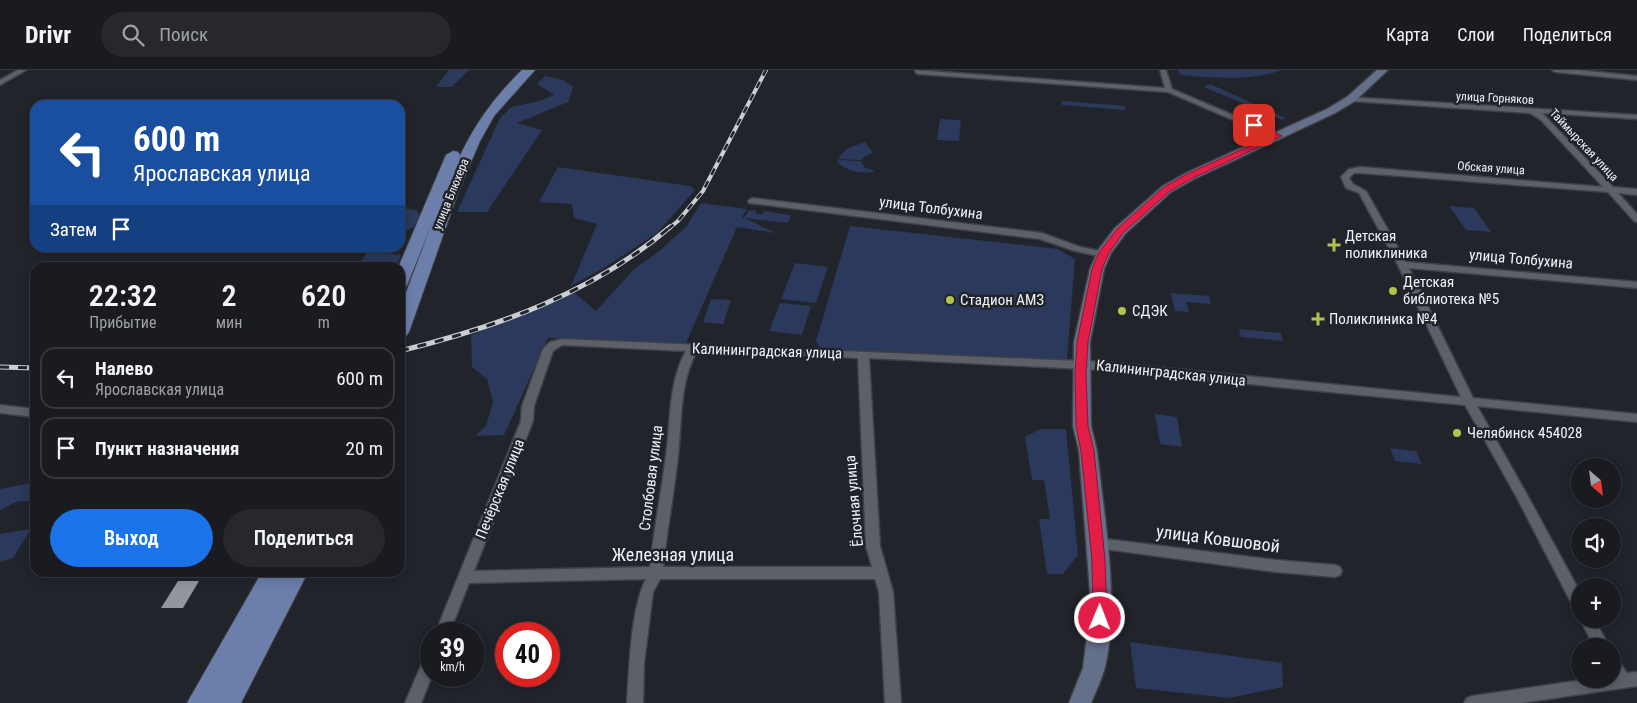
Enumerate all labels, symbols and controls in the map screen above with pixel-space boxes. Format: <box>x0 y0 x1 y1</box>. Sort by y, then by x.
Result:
search box <box>101 12 451 57</box>
text: Drivr <box>25 21 71 49</box>
icon: search <box>119 21 147 49</box>
text: Поиск <box>159 23 208 46</box>
text: Карта <box>1386 24 1429 45</box>
text: Слои <box>1457 24 1495 45</box>
text: Поделиться <box>1523 24 1612 45</box>
street label: улица Горняков <box>1456 89 1534 107</box>
pin <box>1233 104 1275 146</box>
street label: Таймырская улица <box>1547 106 1621 184</box>
icon: arrive <box>1240 111 1268 139</box>
text: 600 m <box>133 119 220 160</box>
icon: left <box>50 120 115 185</box>
street label: улица Блюхера <box>430 156 472 232</box>
street label: Обская улица <box>1457 159 1525 177</box>
text: Ярославская улица <box>133 161 310 186</box>
street label: улица Толбухина <box>878 193 984 223</box>
icon: arrive <box>107 215 135 243</box>
text: Затем <box>50 218 97 241</box>
place label: Детская поликлиника <box>1345 227 1428 262</box>
marker: Детская поликлиника <box>1327 238 1341 252</box>
street label: улица Толбухина <box>1468 245 1574 273</box>
place label: Детская библиотека №5 <box>1403 273 1499 308</box>
text: 22:32 <box>89 278 157 313</box>
text: 2 <box>221 278 237 313</box>
text: 620 <box>301 278 346 313</box>
marker: Детская библиотека №5 <box>1387 285 1399 297</box>
place label: Стадион АМЗ <box>960 291 1044 309</box>
marker: Стадион АМЗ <box>944 294 956 306</box>
place label: СДЭК <box>1132 302 1168 320</box>
marker: СДЭК <box>1116 305 1128 317</box>
place label: Поликлиника №4 <box>1329 310 1437 328</box>
marker: Поликлиника №4 <box>1311 312 1325 326</box>
text: Прибытие <box>89 313 156 332</box>
text: мин <box>216 313 242 332</box>
text: m <box>318 313 330 332</box>
street label: Калининградская улица <box>692 339 842 363</box>
street label: Калининградская улица <box>1095 356 1247 390</box>
text: Налево <box>95 357 153 380</box>
icon: left <box>52 364 80 392</box>
text: 600 m <box>336 367 383 390</box>
text: Ярославская улица <box>95 380 224 399</box>
street label: Столбовая улица <box>636 424 666 532</box>
place label: Челябинск 454028 <box>1467 424 1582 442</box>
marker: Челябинск 454028 <box>1451 427 1463 439</box>
icon: arrive <box>52 434 80 462</box>
street label: Печёрская улица <box>472 436 528 542</box>
text: Пункт назначения <box>95 437 239 460</box>
text: 20 m <box>346 437 383 460</box>
street label: Ёлочная улица <box>841 455 867 547</box>
north arrow <box>1571 458 1621 508</box>
map controls <box>1571 458 1621 688</box>
button: Выход <box>50 509 213 567</box>
button: Поделиться <box>223 509 385 567</box>
button: sound <box>1571 518 1621 568</box>
street label: улица Ковшовой <box>1155 520 1281 557</box>
street label: Железная улица <box>612 544 734 565</box>
button: + <box>1571 578 1621 628</box>
position arrow <box>1073 591 1125 643</box>
speed limit sign: 40 <box>495 622 560 687</box>
text: 39 <box>440 634 465 663</box>
button: − <box>1571 638 1621 688</box>
text: km/h <box>440 660 465 674</box>

